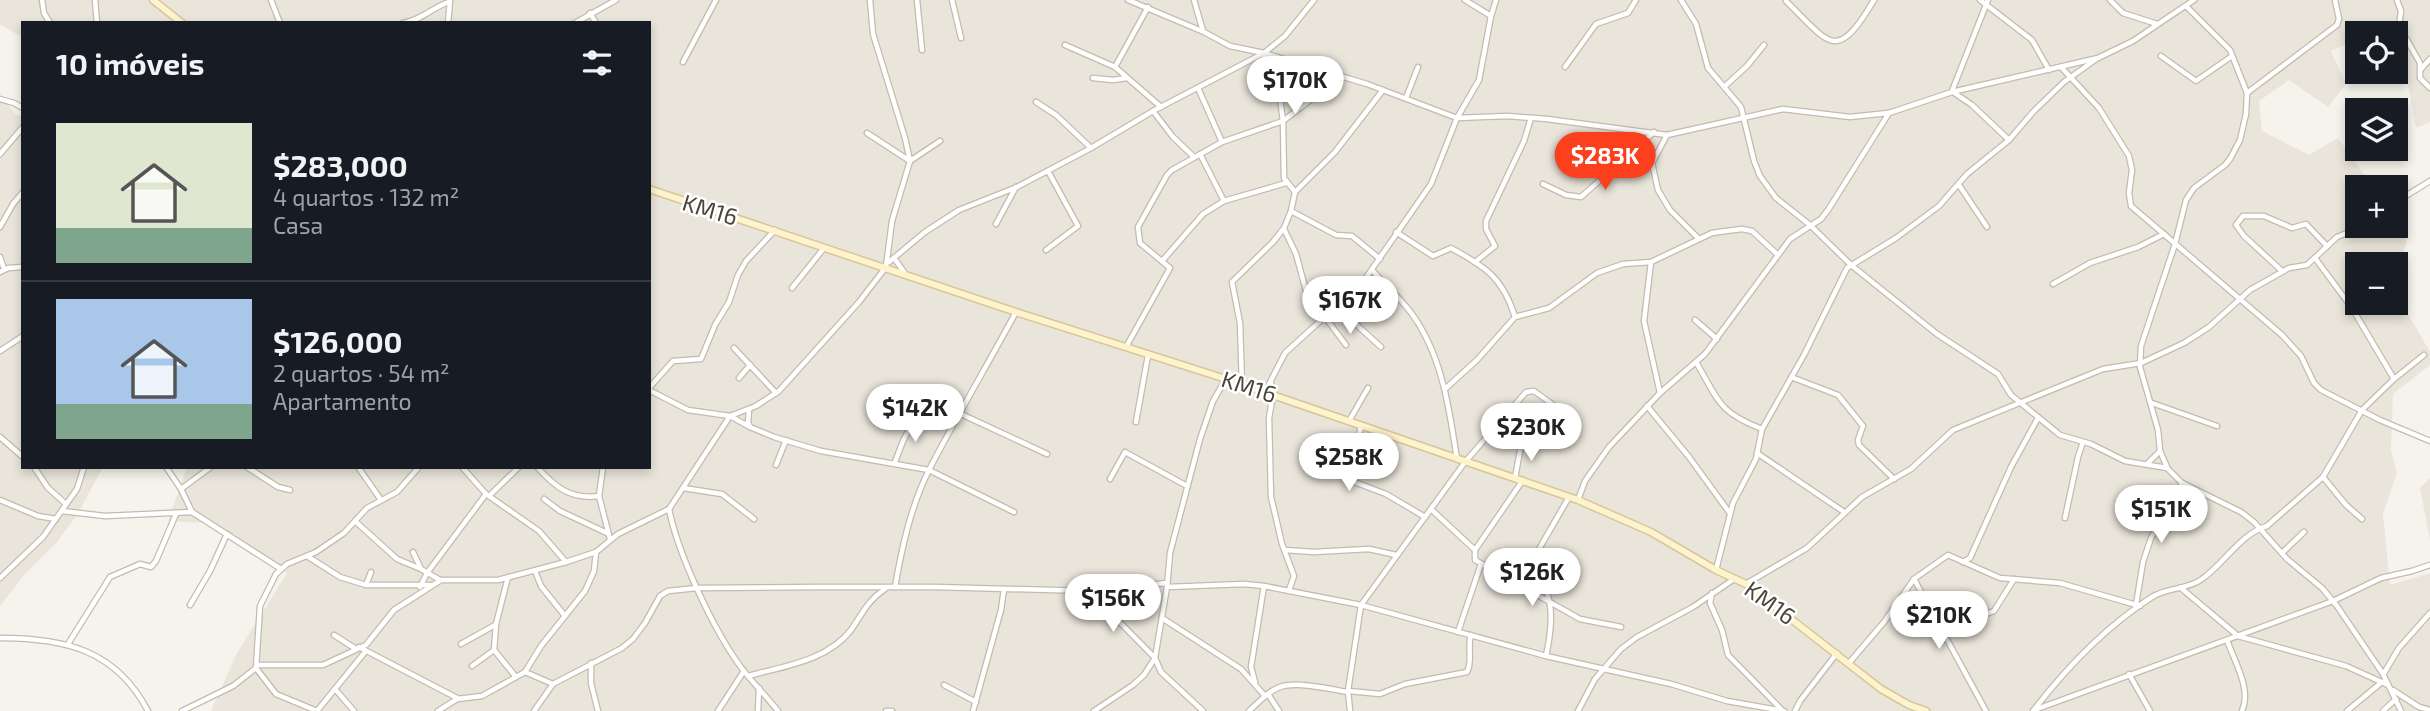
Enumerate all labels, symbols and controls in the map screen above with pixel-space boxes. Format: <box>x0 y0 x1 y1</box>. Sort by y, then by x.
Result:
map controls <box>2345 21 2408 315</box>
button: locate <box>2345 21 2408 84</box>
icon: filters <box>578 44 616 82</box>
text: 10 imóveis <box>56 45 204 81</box>
pin: $170K <box>1246 57 1344 116</box>
text: $170K <box>1263 65 1327 93</box>
button: layers <box>2345 98 2408 161</box>
pin: $283K <box>1556 132 1654 192</box>
text: $283K <box>1571 141 1639 169</box>
text: $283,000 <box>273 147 408 183</box>
icon: home <box>112 151 196 235</box>
button: + <box>2345 175 2408 238</box>
text: 4 quartos · 132 m² <box>273 183 459 211</box>
street label: KM16 <box>679 187 741 231</box>
text: Casa <box>273 211 323 239</box>
button: − <box>2345 252 2408 315</box>
pin: $167K <box>1301 276 1399 336</box>
text: $167K <box>1318 285 1382 313</box>
text: $126,000 <box>273 323 403 359</box>
icon: home <box>112 327 196 411</box>
text: 2 quartos · 54 m² <box>273 359 450 387</box>
street label: KM16 <box>1218 364 1280 408</box>
pin: $142K <box>866 384 964 444</box>
text: Apartamento <box>273 387 412 415</box>
text: $142K <box>882 393 948 421</box>
pin: $230K <box>1482 404 1580 463</box>
text: $230K <box>1497 412 1565 440</box>
pin: $258K <box>1300 434 1398 493</box>
text: $258K <box>1315 442 1383 470</box>
pin: $151K <box>2112 486 2210 545</box>
text: $151K <box>2131 494 2191 522</box>
pin: $126K <box>1483 548 1581 608</box>
text: $126K <box>1500 557 1564 585</box>
pin: $156K <box>1064 574 1162 634</box>
street label: KM16 <box>1740 574 1802 630</box>
text: $156K <box>1081 583 1145 611</box>
pin: $210K <box>1890 592 1988 651</box>
text: $210K <box>1906 600 1972 628</box>

